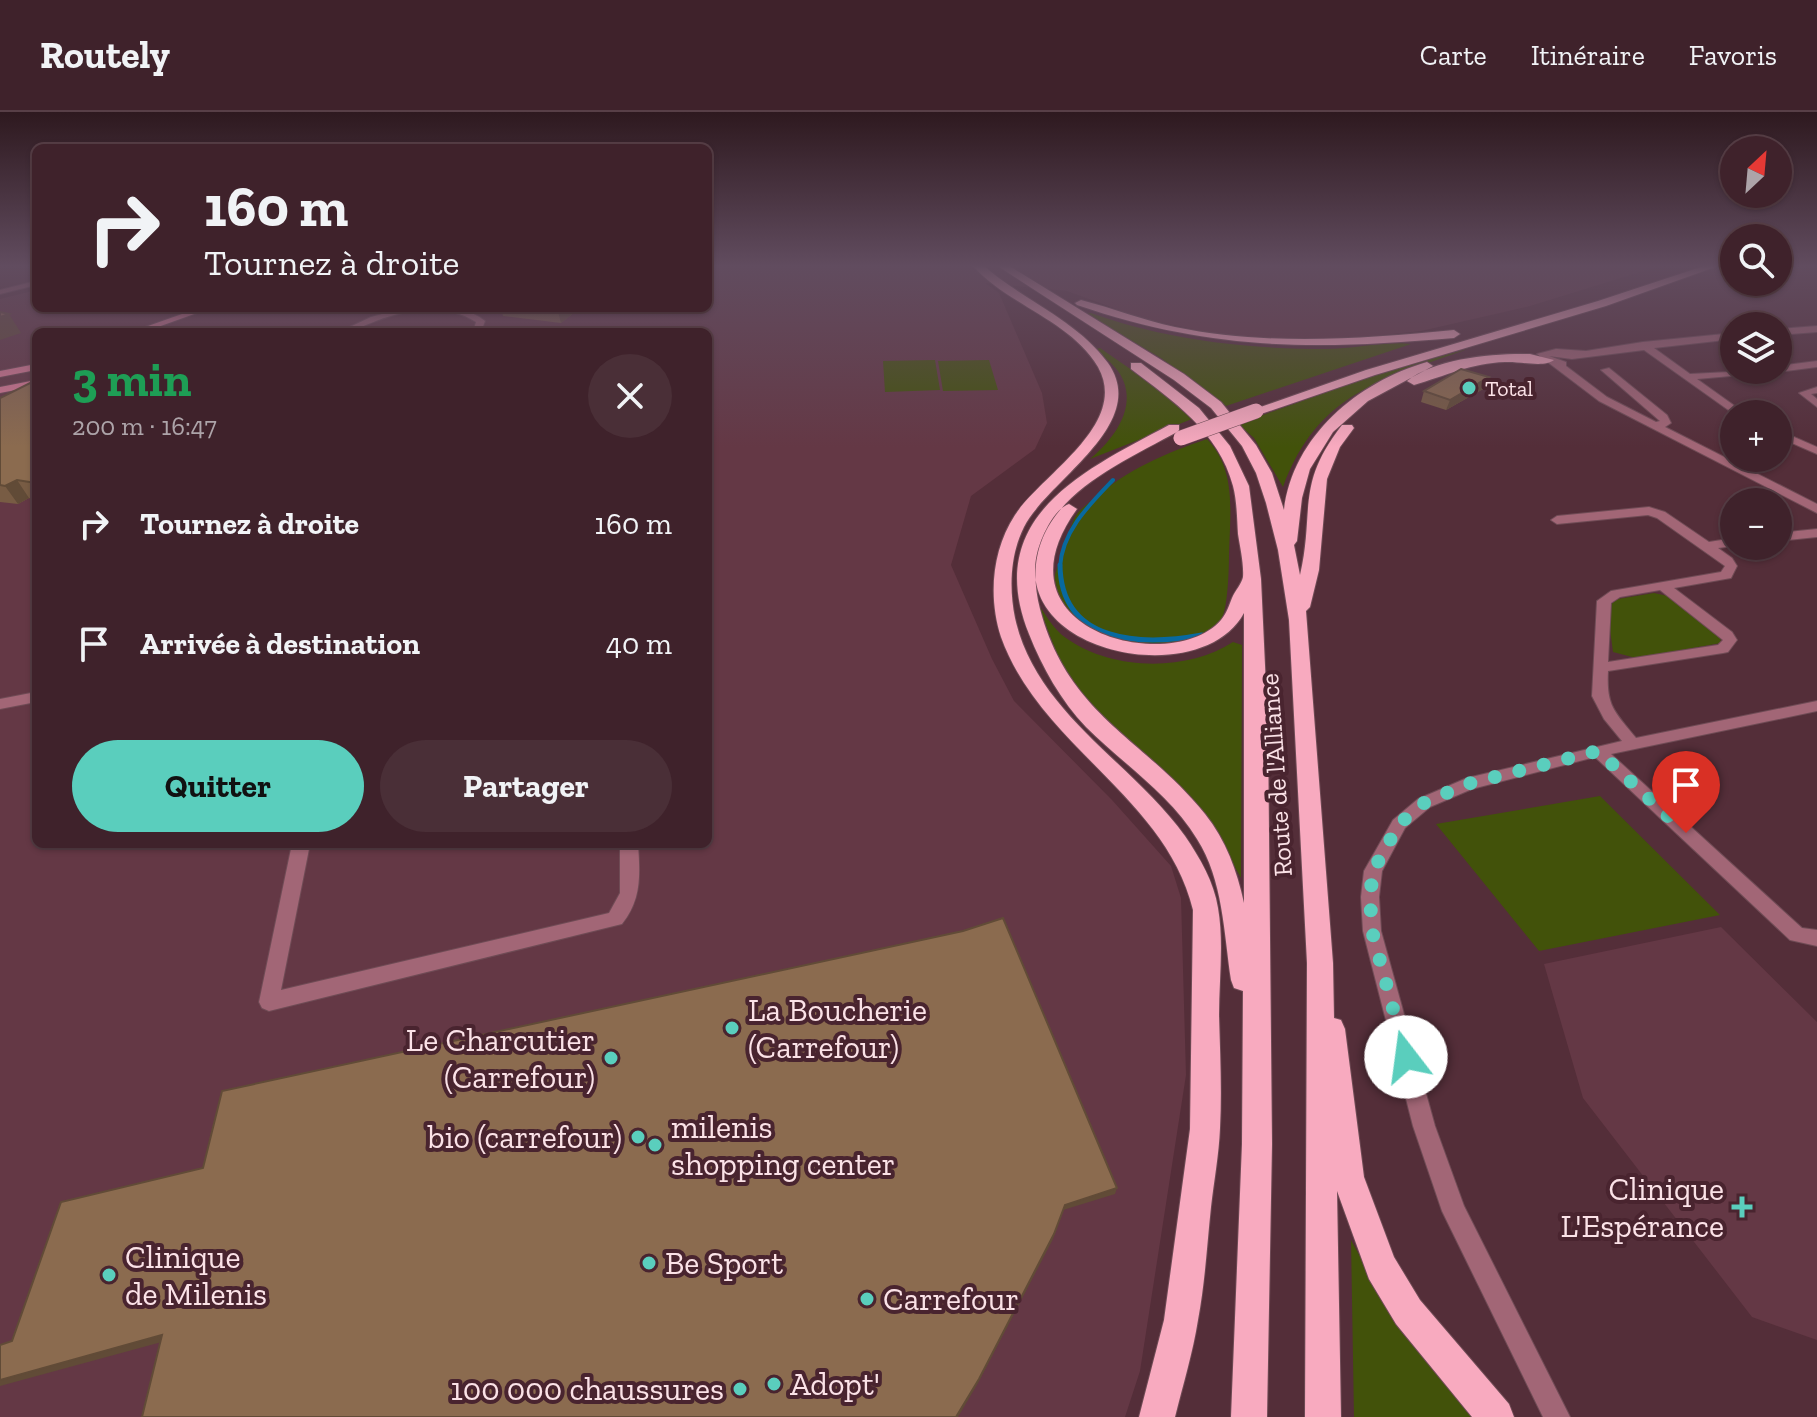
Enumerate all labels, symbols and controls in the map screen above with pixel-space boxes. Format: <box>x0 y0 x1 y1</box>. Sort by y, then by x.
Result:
text: Routely <box>40 32 170 78</box>
text: Carte <box>1420 39 1487 72</box>
text: Itinéraire <box>1531 39 1645 72</box>
text: Favoris <box>1689 39 1777 72</box>
north arrow <box>1720 136 1792 208</box>
map controls <box>1720 136 1792 560</box>
text: 160 m <box>204 173 348 240</box>
icon: right <box>72 176 176 280</box>
button: search <box>1720 224 1792 296</box>
text: Tournez à droite <box>204 241 460 284</box>
button: layers <box>1720 312 1792 384</box>
text: 3 min <box>72 351 191 408</box>
button: close <box>588 354 672 438</box>
place label: Total <box>1485 375 1533 402</box>
marker: Total <box>1460 379 1478 397</box>
button: + <box>1720 400 1792 472</box>
text: 200 m · 16:47 <box>72 410 217 442</box>
button: − <box>1720 488 1792 560</box>
icon: right <box>72 502 116 546</box>
text: Tournez à droite <box>140 506 359 542</box>
text: 160 m <box>595 506 672 542</box>
icon: arrive <box>72 622 116 666</box>
text: Arrivée à destination <box>140 626 420 662</box>
text: 40 m <box>606 626 672 662</box>
street label: Route de l'Alliance <box>1253 672 1299 878</box>
button: Quitter <box>72 740 364 832</box>
button: Partager <box>380 740 672 832</box>
pin <box>1652 751 1720 833</box>
icon: arrive <box>1664 763 1708 807</box>
place label: La Boucherie (Carrefour) <box>748 991 927 1066</box>
position arrow <box>1364 1015 1448 1099</box>
marker: La Boucherie (Carrefour) <box>723 1019 741 1037</box>
place label: Le Charcutier (Carrefour) <box>406 1021 595 1096</box>
marker: Le Charcutier (Carrefour) <box>602 1049 620 1067</box>
place label: milenis shopping center <box>671 1108 895 1183</box>
place label: bio (carrefour) <box>427 1118 622 1156</box>
marker: bio (carrefour) <box>629 1128 647 1146</box>
marker: milenis shopping center <box>646 1136 664 1154</box>
place label: Clinique L'Espérance <box>1560 1170 1724 1245</box>
marker: Clinique L'Espérance <box>1731 1196 1753 1218</box>
place label: Clinique de Milenis <box>125 1238 267 1313</box>
place label: Be Sport <box>665 1244 783 1282</box>
marker: Be Sport <box>640 1254 658 1272</box>
marker: Clinique de Milenis <box>100 1266 118 1284</box>
place label: Carrefour <box>883 1280 1019 1318</box>
marker: Carrefour <box>858 1290 876 1308</box>
place label: Adopt' <box>790 1365 880 1403</box>
place label: 100 000 chaussures <box>450 1370 724 1408</box>
marker: Adopt' <box>765 1375 783 1393</box>
marker: 100 000 chaussures <box>731 1380 749 1398</box>

